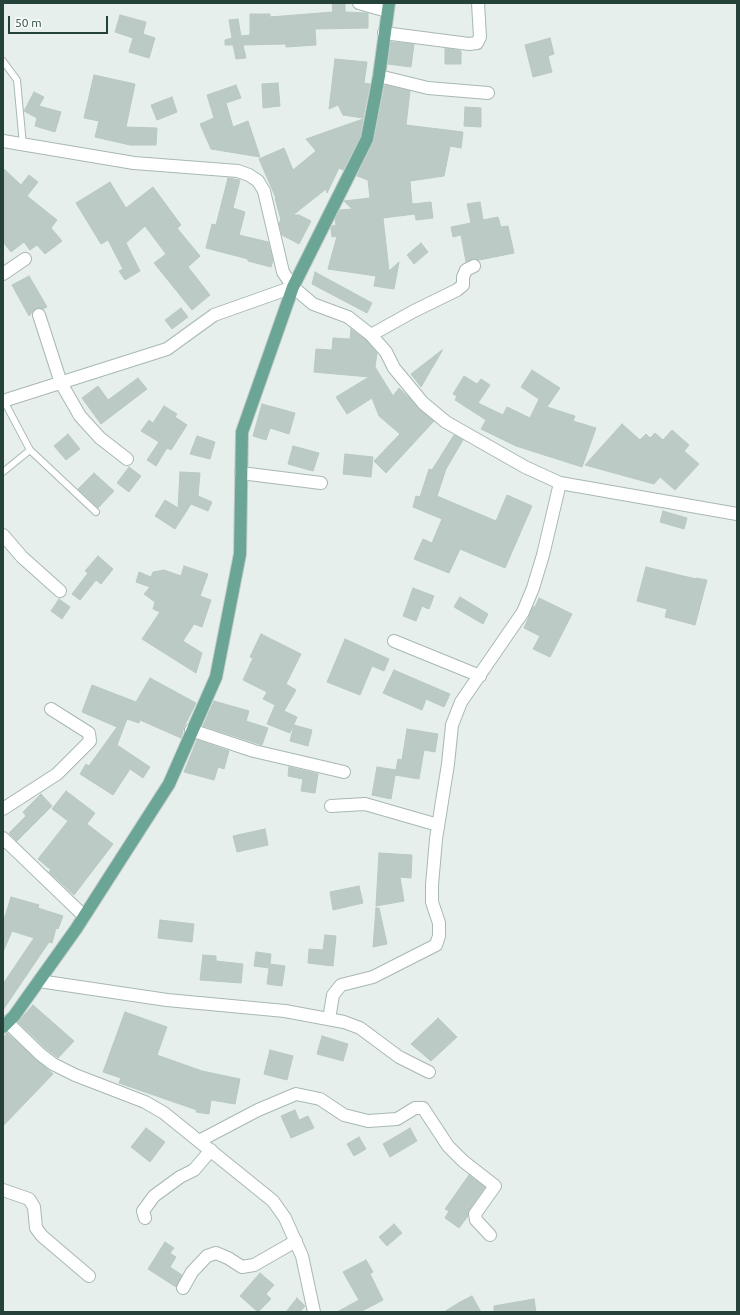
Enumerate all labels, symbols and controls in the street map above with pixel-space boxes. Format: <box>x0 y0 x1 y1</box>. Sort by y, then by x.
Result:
scale bar <box>10 8 110 34</box>
text: 50 m <box>15 16 42 29</box>

